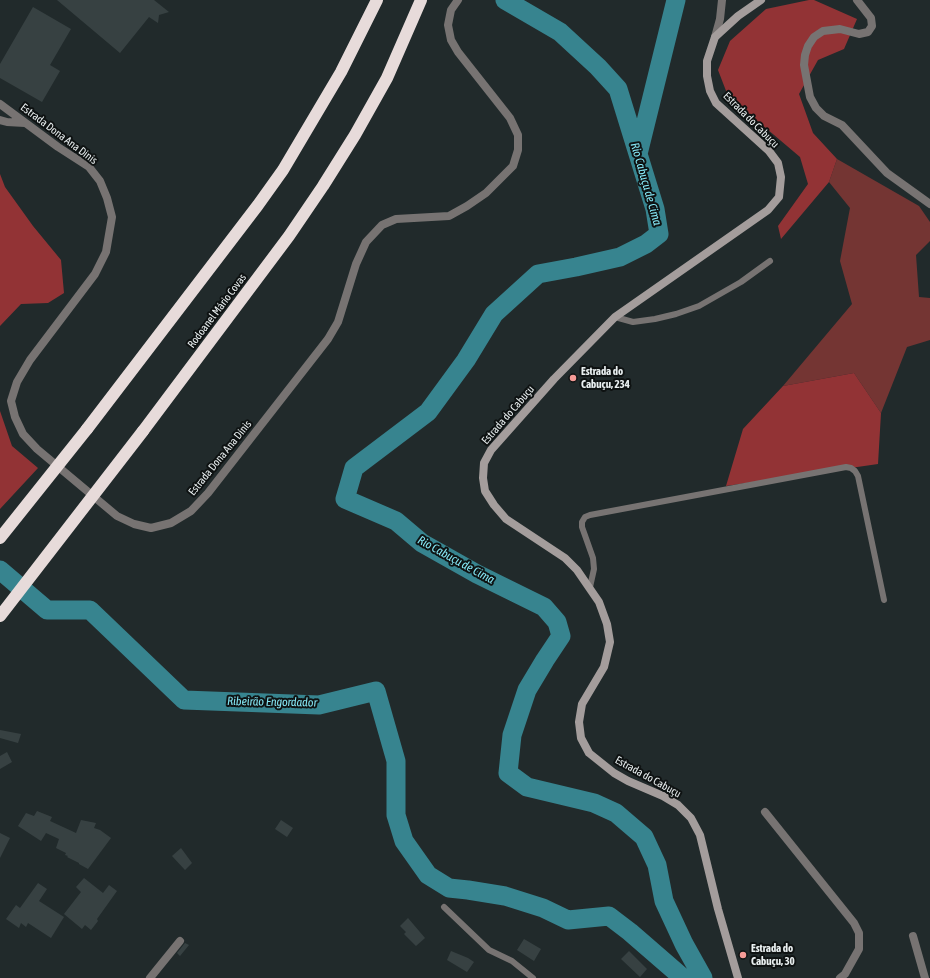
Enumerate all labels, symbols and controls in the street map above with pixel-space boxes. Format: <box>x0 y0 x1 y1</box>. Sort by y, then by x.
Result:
street label: Estrada do Cabuçu <box>720 89 782 151</box>
street label: Estrada Dona Ana Dinis <box>18 101 100 167</box>
water label: Rio Cabuçu de Cima <box>627 141 665 227</box>
street label: Rodoanel Mário Covas <box>185 271 249 351</box>
place label: Estrada do Cabuçu, 234 <box>581 365 630 391</box>
marker: Estrada do Cabuçu, 234 <box>568 373 578 383</box>
street label: Estrada do Cabuçu <box>479 383 537 447</box>
street label: Estrada Dona Ana Dinis <box>186 418 254 498</box>
water label: Rio Cabuçu de Cima <box>415 533 497 587</box>
water label: Ribeirão Engordador <box>227 694 317 710</box>
street label: Estrada do Cabuçu <box>613 753 683 801</box>
place label: Estrada do Cabuçu, 30 <box>751 942 795 968</box>
marker: Estrada do Cabuçu, 30 <box>738 950 748 960</box>

